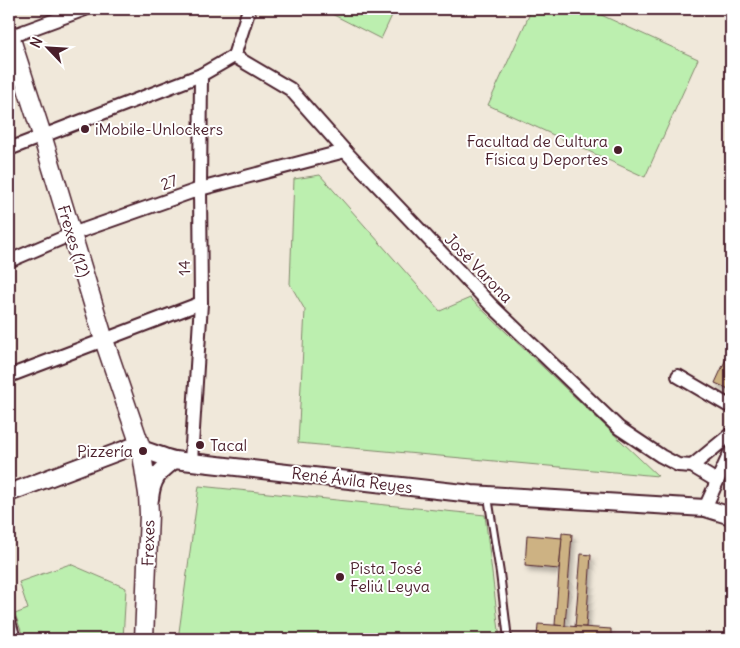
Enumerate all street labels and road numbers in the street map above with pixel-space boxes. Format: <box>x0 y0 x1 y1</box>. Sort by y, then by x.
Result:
street label: 27 <box>158 170 180 194</box>
street label: Frexes (12) <box>54 202 94 280</box>
street label: José Varona <box>441 229 517 307</box>
street label: 14 <box>174 260 194 276</box>
street label: René Ávila Reyes <box>290 463 414 497</box>
street label: Frexes <box>138 520 158 566</box>

